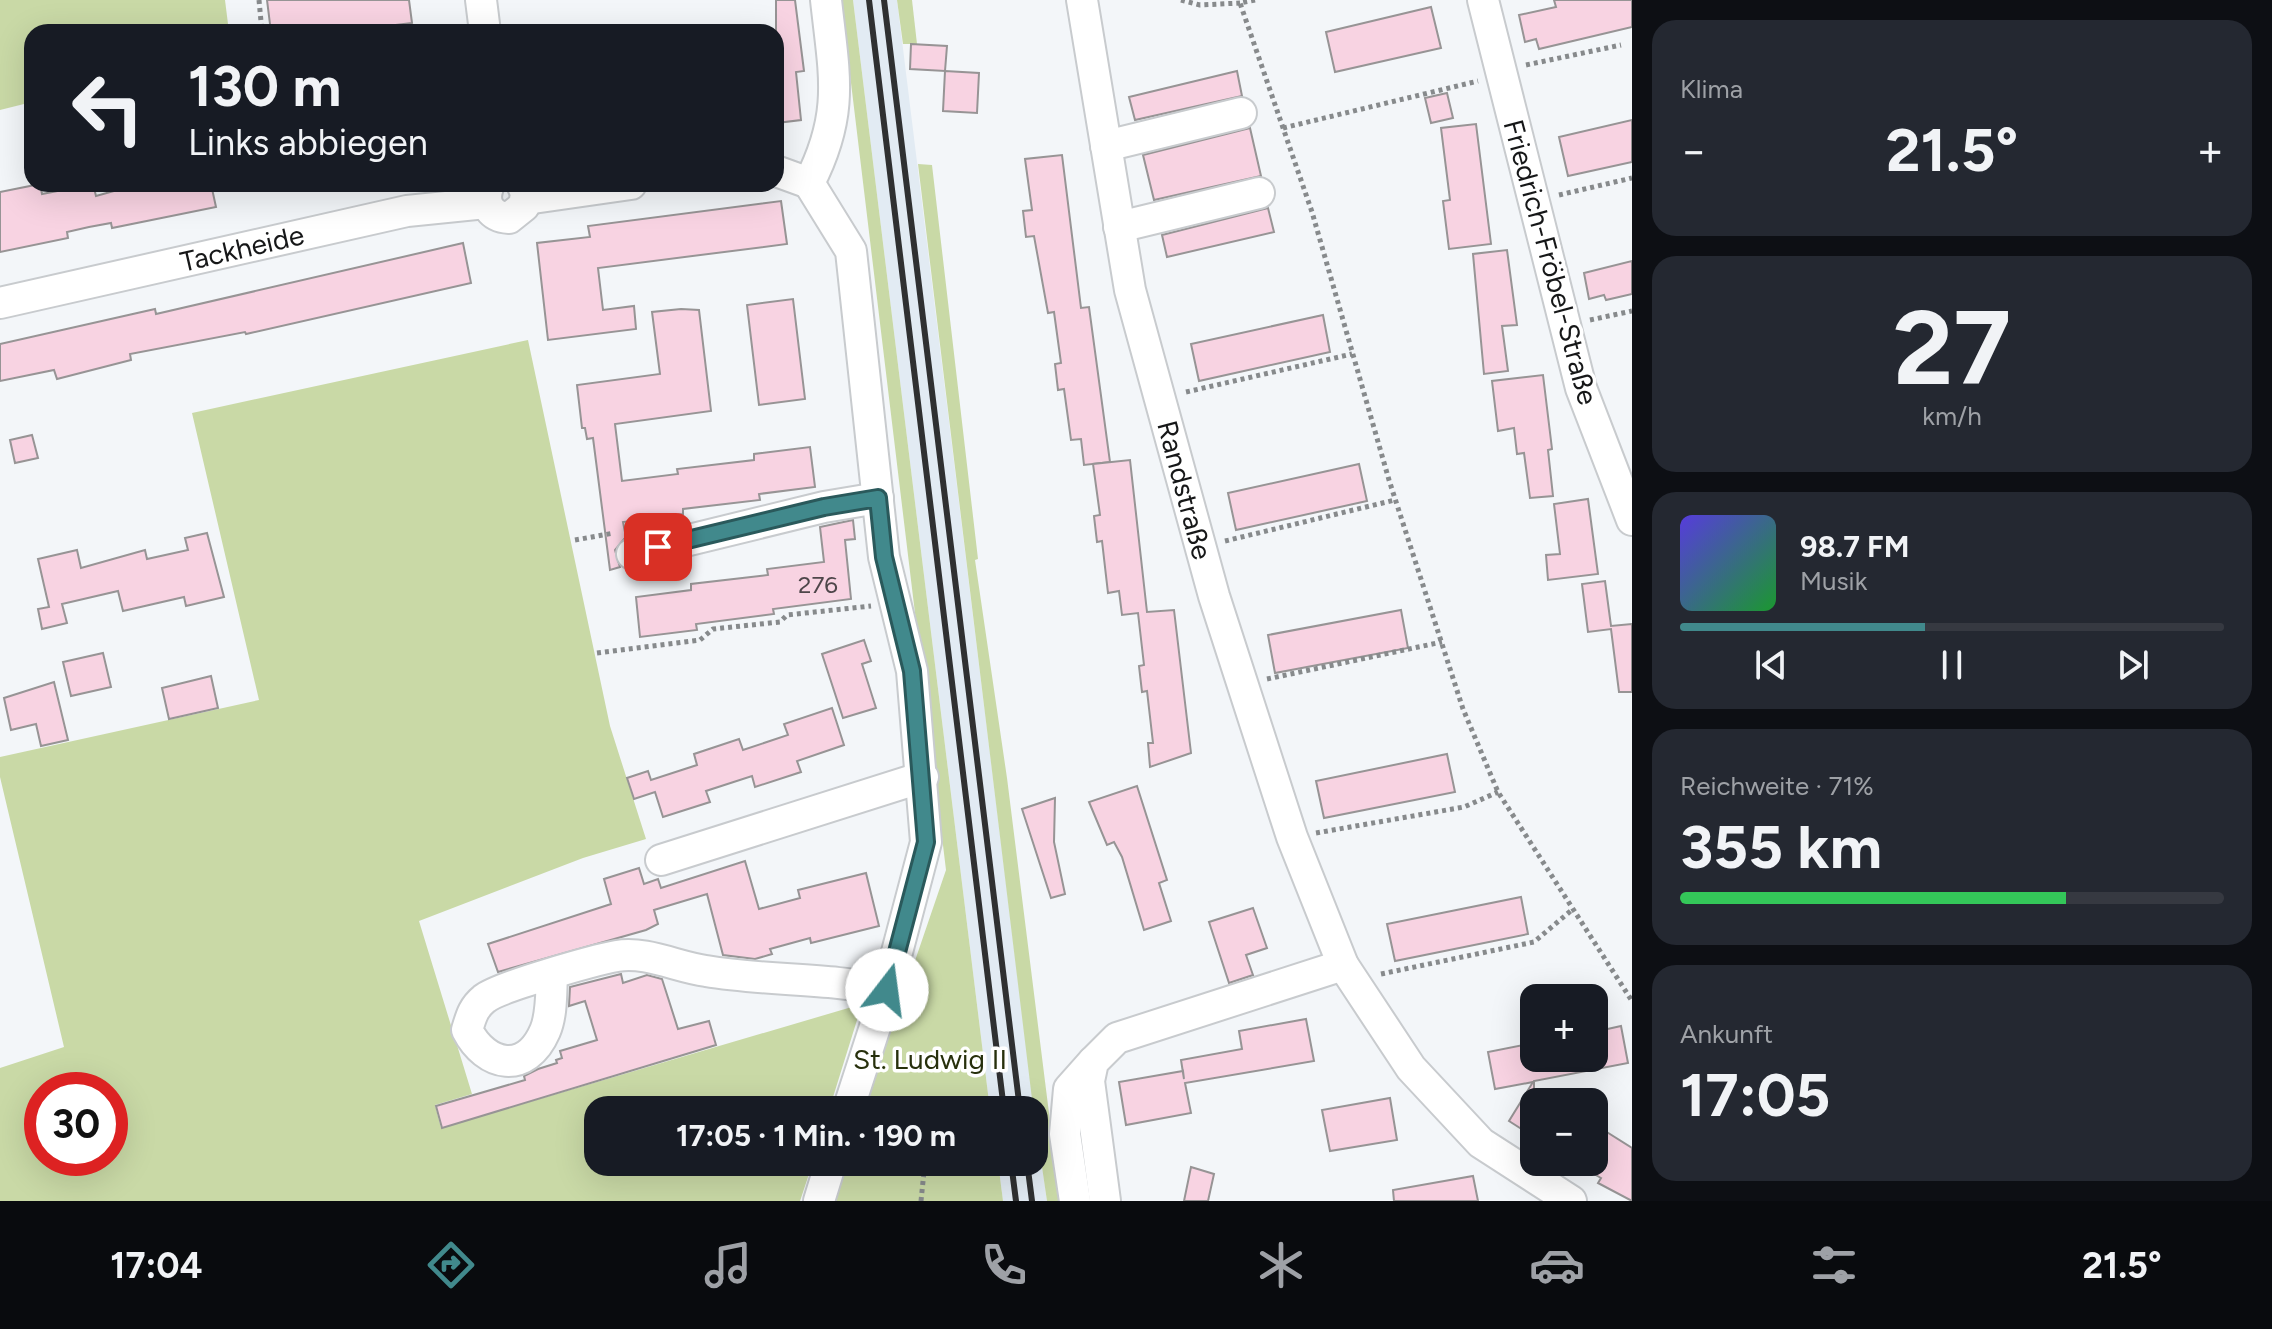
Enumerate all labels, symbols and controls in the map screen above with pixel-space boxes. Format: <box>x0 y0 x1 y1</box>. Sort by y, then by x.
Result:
text: 130 m <box>188 53 341 120</box>
icon: left <box>56 56 160 160</box>
text: Klima <box>1680 73 1743 105</box>
text: 21.5° <box>1886 114 2018 186</box>
street label: Friedrich-Fröbel-Straße <box>1497 116 1605 408</box>
text: Links abbiegen <box>188 121 428 164</box>
text: − <box>1680 124 1707 177</box>
text: + <box>2197 124 2224 177</box>
street label: Tackheide <box>177 217 307 279</box>
text: 27 <box>1893 285 2011 410</box>
text: km/h <box>1922 400 1982 432</box>
street label: Randstraße <box>1150 417 1220 563</box>
pin <box>624 513 692 581</box>
icon: arrive <box>636 525 680 569</box>
text: 98.7 FM <box>1800 528 1909 565</box>
text: Musik <box>1800 565 1867 597</box>
house number: 276 <box>798 570 838 599</box>
icon: previous <box>1749 643 1793 687</box>
icon: pause <box>1930 643 1974 687</box>
icon: next <box>2111 643 2155 687</box>
text: Reichweite · 71% <box>1680 770 1874 802</box>
text: 355 km <box>1680 811 1882 883</box>
position arrow <box>845 948 929 1032</box>
map controls <box>1520 984 1608 1176</box>
button: + <box>1520 984 1608 1072</box>
text: Ankunft <box>1680 1018 1773 1050</box>
park label: St. Ludwig II <box>853 1042 1007 1076</box>
text: 17:05 <box>1680 1059 1830 1131</box>
speed limit sign: 30 <box>24 1072 128 1176</box>
button: − <box>1520 1088 1608 1176</box>
text: 17:05 · 1 Min. · 190 m <box>676 1117 956 1154</box>
icon: directions <box>423 1237 479 1293</box>
icon: music <box>700 1237 756 1293</box>
icon: phone <box>976 1237 1032 1293</box>
icon: climate <box>1253 1237 1309 1293</box>
icon: car <box>1529 1237 1585 1293</box>
icon: filters <box>1806 1237 1862 1293</box>
text: 17:04 <box>110 1244 202 1287</box>
text: 21.5° <box>2082 1244 2162 1287</box>

